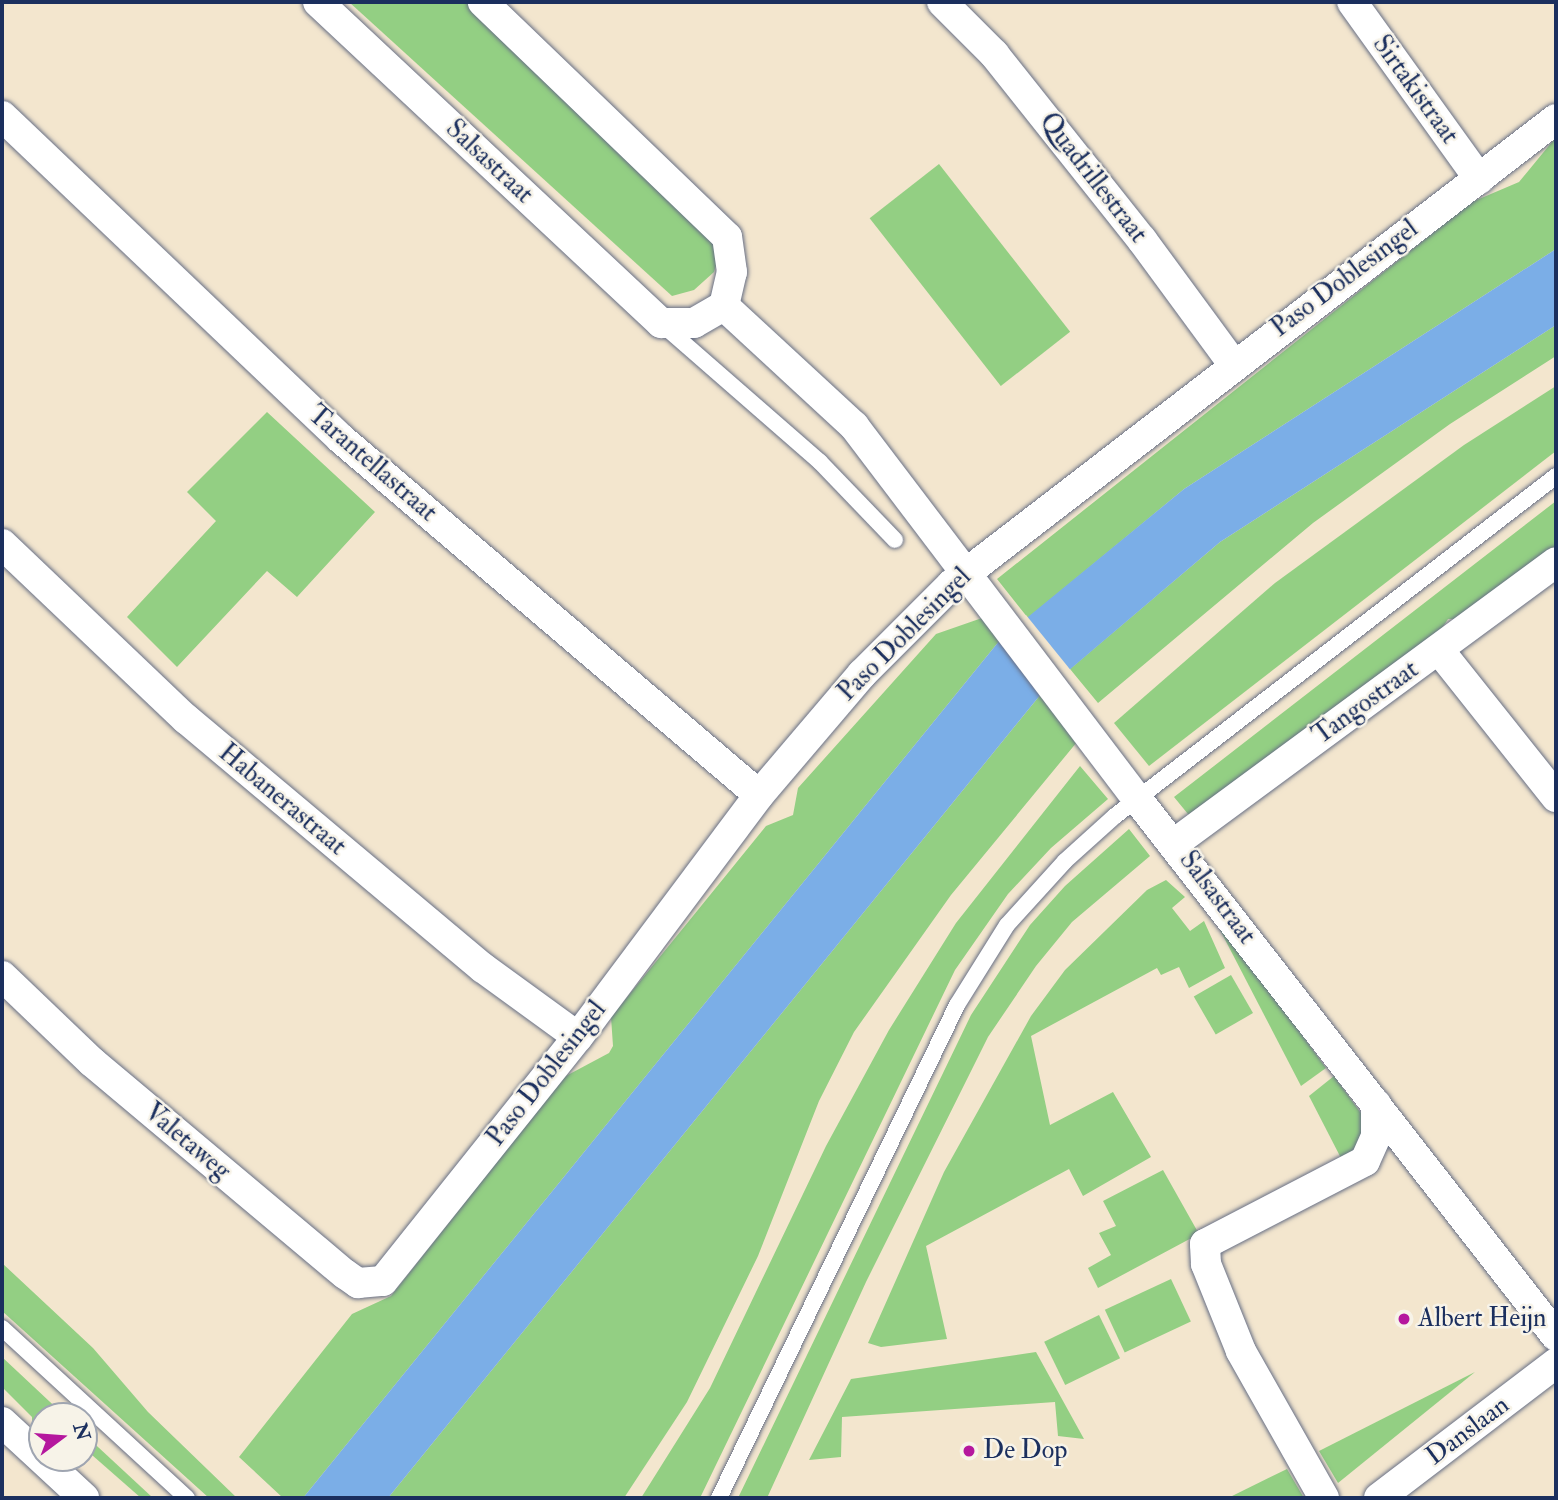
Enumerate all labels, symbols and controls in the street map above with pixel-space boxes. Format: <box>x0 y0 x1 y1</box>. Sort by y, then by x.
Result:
street label: Sirtakistraat <box>1365 30 1465 150</box>
street label: Quadrillestraat <box>1033 107 1153 249</box>
street label: Salsastraat <box>439 114 539 210</box>
street label: Paso Doblesingel <box>1266 214 1424 344</box>
street label: Tarantellastraat <box>301 399 443 529</box>
street label: Paso Doblesingel <box>832 562 978 708</box>
street label: Tangostraat <box>1307 654 1425 752</box>
street label: Habanerastraat <box>212 738 352 862</box>
street label: Salsastraat <box>1172 845 1262 951</box>
street label: Paso Doblesingel <box>481 995 613 1153</box>
street label: Valetaweg <box>138 1097 236 1187</box>
place label: Albert Heijn <box>1418 1303 1546 1335</box>
marker: Albert Heijn <box>1396 1311 1412 1327</box>
street label: Danslaan <box>1420 1390 1516 1472</box>
north arrow <box>28 1402 98 1472</box>
text: N <box>67 1420 95 1443</box>
place label: De Dop <box>983 1435 1067 1467</box>
marker: De Dop <box>961 1443 977 1459</box>

